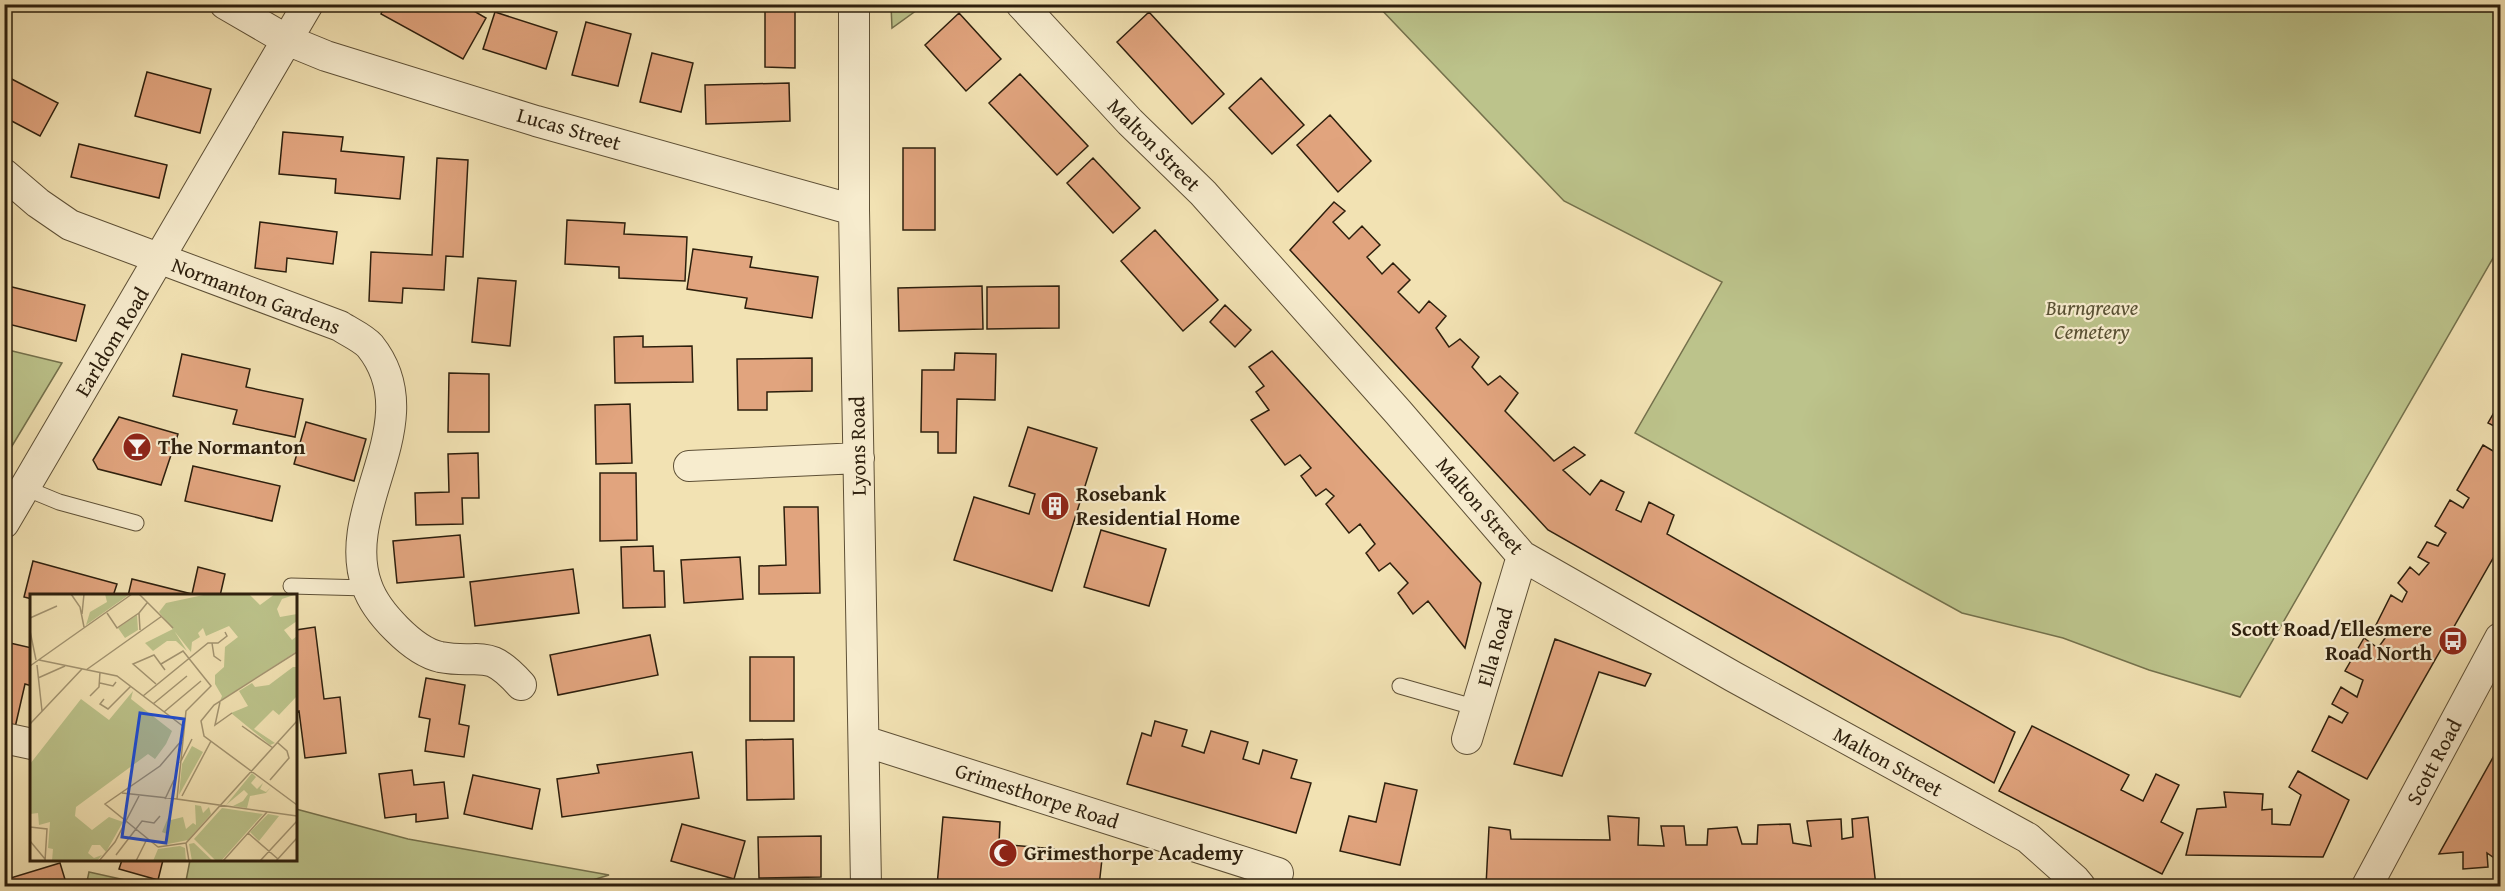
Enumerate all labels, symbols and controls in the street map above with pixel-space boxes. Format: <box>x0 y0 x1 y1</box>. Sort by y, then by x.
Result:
street label: Malton Street <box>1101 91 1208 199</box>
street label: Lucas Street <box>513 99 625 158</box>
street label: Normanton Gardens <box>167 249 345 342</box>
street label: Earldom Road <box>67 280 157 402</box>
park label: Burngreave Cemetery <box>2045 292 2138 347</box>
street label: Lyons Road <box>841 395 874 496</box>
bar icon: The Normanton <box>121 431 153 463</box>
place label: The Normanton <box>158 431 306 462</box>
street label: Malton Street <box>1429 450 1532 562</box>
place label: Rosebank Residential Home <box>1076 478 1240 533</box>
building icon: Rosebank Residential Home <box>1039 490 1071 522</box>
inset map <box>30 594 297 861</box>
street label: Ella Road <box>1468 603 1521 690</box>
place label: Scott Road/Ellesmere Road North <box>2231 613 2433 668</box>
bus stop icon: Scott Road/Ellesmere Road North <box>2437 625 2469 657</box>
street label: Scott Road <box>2398 712 2470 810</box>
street label: Malton Street <box>1828 719 1949 805</box>
street label: Grimesthorpe Road <box>951 754 1124 837</box>
mosque icon: Grimesthorpe Academy <box>987 837 1019 869</box>
place label: Grimesthorpe Academy <box>1024 837 1244 868</box>

